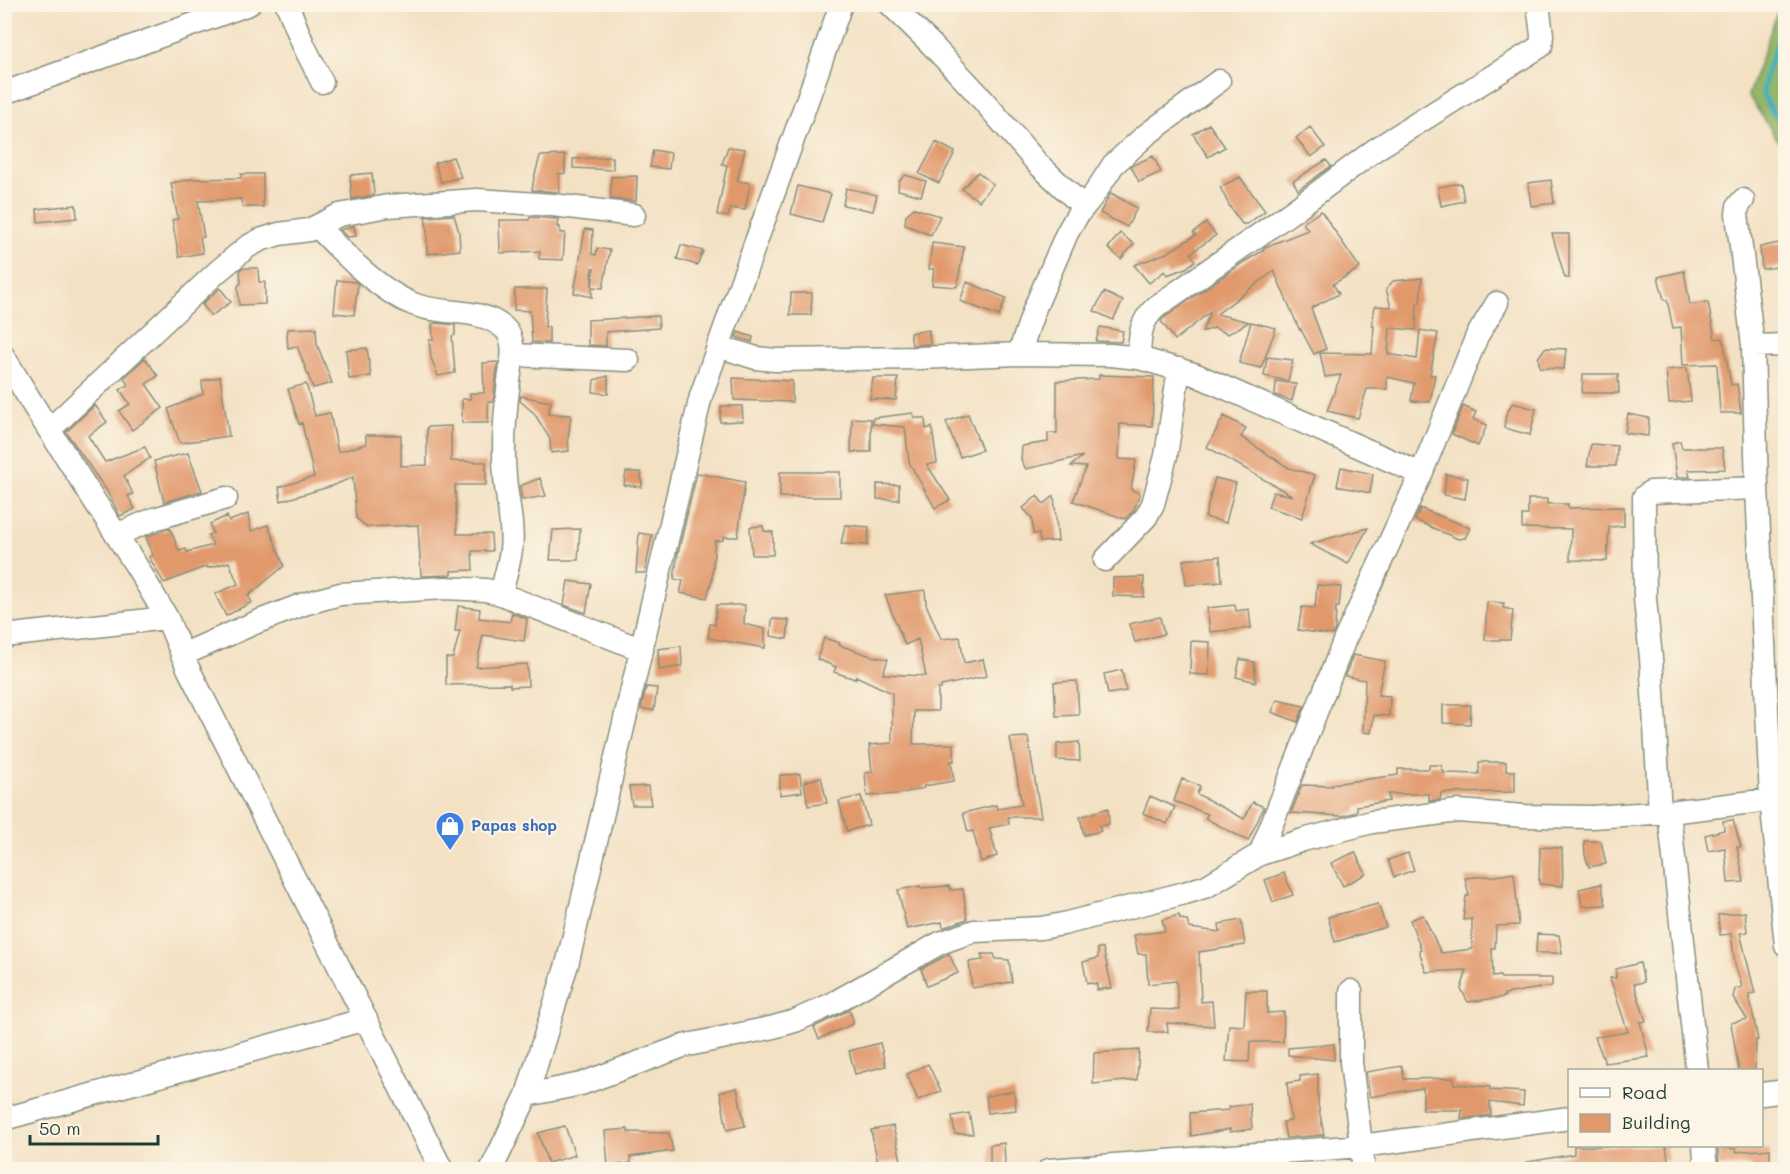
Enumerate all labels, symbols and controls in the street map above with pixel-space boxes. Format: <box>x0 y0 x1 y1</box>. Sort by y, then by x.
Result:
shop icon: Papas shop <box>434 810 466 852</box>
place label: Papas shop <box>471 815 557 835</box>
legend <box>1568 1069 1763 1147</box>
text: Road <box>1622 1080 1667 1104</box>
scale bar <box>30 1108 158 1146</box>
text: Building <box>1622 1110 1690 1134</box>
text: 50 m <box>39 1116 81 1140</box>

